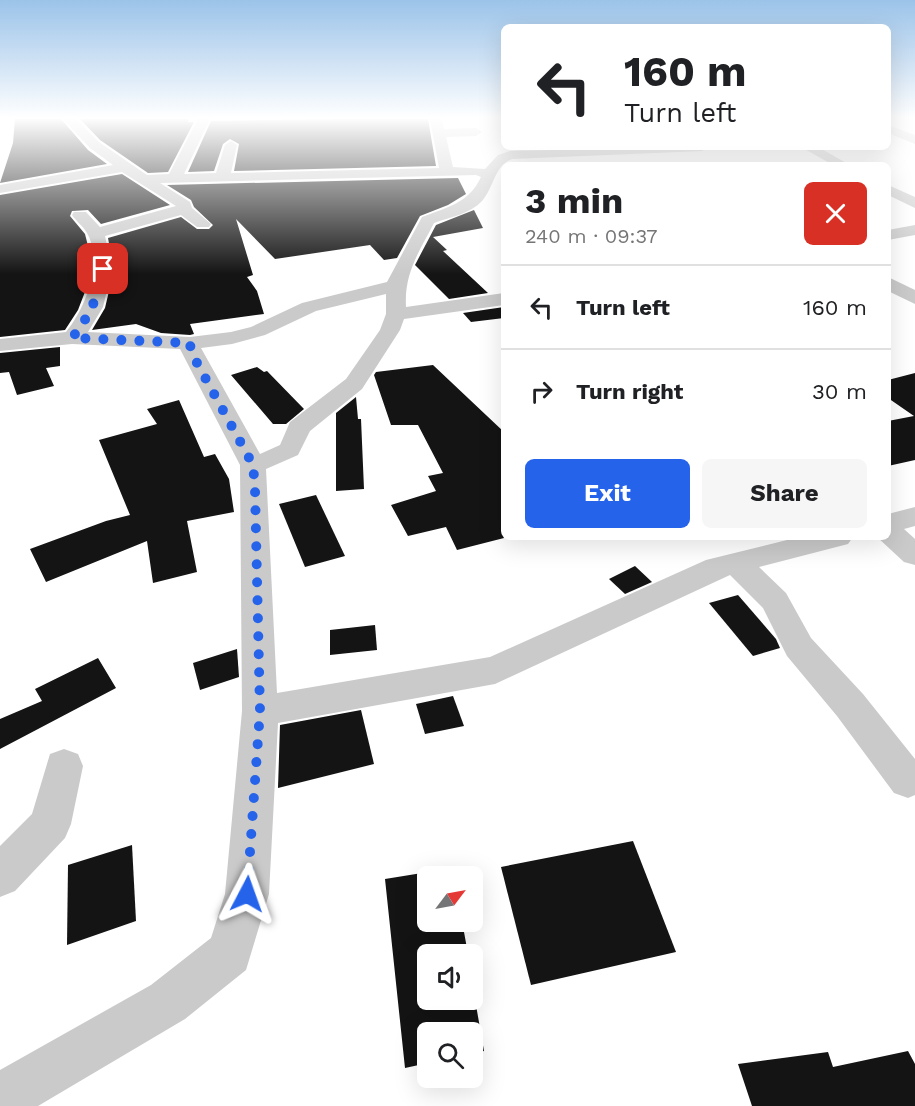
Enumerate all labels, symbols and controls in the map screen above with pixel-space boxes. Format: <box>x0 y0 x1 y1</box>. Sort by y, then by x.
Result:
text: 160 m <box>624 47 747 96</box>
icon: left <box>525 48 603 126</box>
text: Turn left <box>624 97 736 129</box>
text: 3 min <box>525 180 623 222</box>
button: close <box>804 182 867 245</box>
text: 240 m · 09:37 <box>525 224 658 248</box>
pin <box>77 243 128 294</box>
icon: arrive <box>86 252 119 285</box>
icon: left <box>525 291 558 324</box>
text: Turn left <box>576 295 670 320</box>
text: 160 m <box>803 295 867 320</box>
icon: right <box>525 375 558 408</box>
text: Turn right <box>576 379 683 404</box>
text: 30 m <box>812 379 867 404</box>
button: Exit <box>525 459 690 528</box>
button: Share <box>702 459 867 528</box>
position arrow <box>215 862 279 926</box>
north arrow <box>417 866 483 932</box>
map controls <box>417 866 483 1088</box>
button: sound <box>417 944 483 1010</box>
button: search <box>417 1022 483 1088</box>

